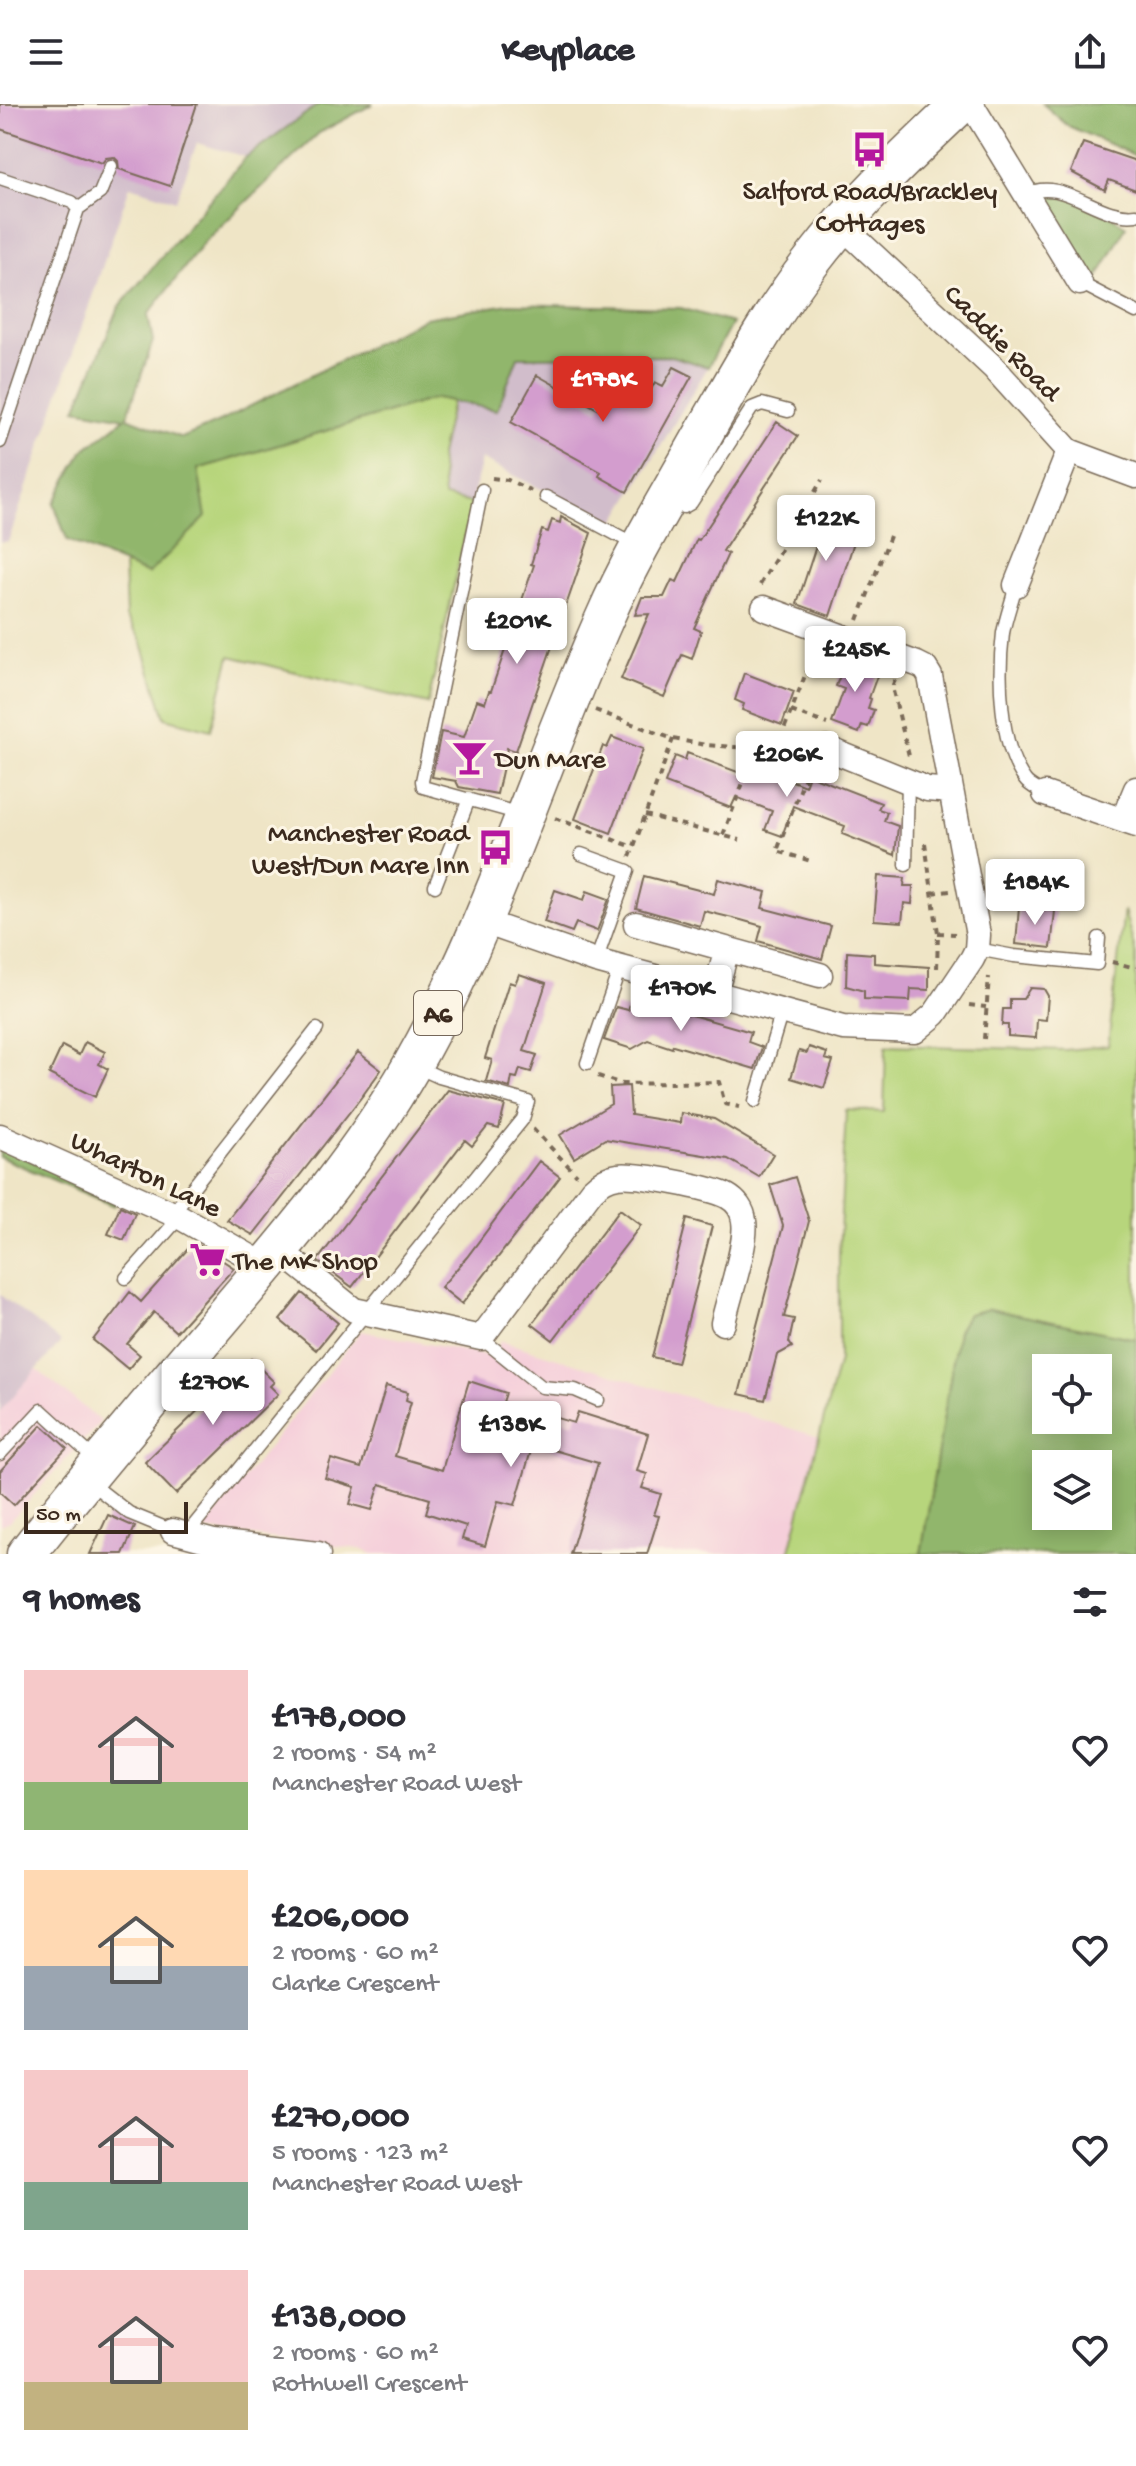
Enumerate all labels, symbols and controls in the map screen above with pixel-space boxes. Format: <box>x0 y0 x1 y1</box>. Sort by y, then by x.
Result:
icon: menu <box>24 30 68 74</box>
icon: share <box>1068 30 1112 74</box>
text: Keyplace <box>502 31 634 74</box>
bus stop icon: Salford Road/Brackley Cottages <box>851 130 889 168</box>
place label: Salford Road/Brackley Cottages <box>743 177 998 242</box>
street label: Caddie Road <box>935 279 1068 411</box>
pin: £178K <box>547 356 659 424</box>
text: £178K <box>571 366 635 397</box>
pin: £122K <box>770 495 882 563</box>
text: £122K <box>795 505 857 536</box>
pin: £201K <box>461 598 573 666</box>
text: £201K <box>485 608 549 639</box>
pin: £245K <box>799 626 911 694</box>
text: £245K <box>823 636 887 667</box>
pin: £206K <box>731 731 843 799</box>
bar icon: Dun Mare <box>450 738 488 776</box>
text: £206K <box>754 741 820 772</box>
place label: Dun Mare <box>493 745 606 778</box>
place label: Manchester Road West/Dun Mare Inn <box>252 819 472 884</box>
bus stop icon: Manchester Road West/Dun Mare Inn <box>476 828 514 866</box>
pin: £184K <box>979 859 1091 927</box>
text: £184K <box>1004 869 1066 900</box>
pin: £170K <box>625 965 737 1033</box>
text: £170K <box>649 975 713 1006</box>
road number: A6 <box>414 991 462 1035</box>
street label: Wharton Lane <box>64 1125 226 1227</box>
supermarket icon: The MK Shop <box>188 1240 226 1278</box>
place label: The MK Shop <box>231 1247 378 1280</box>
map controls <box>1032 1354 1112 1530</box>
button: locate <box>1032 1354 1112 1434</box>
pin: £270K <box>157 1359 269 1427</box>
text: £270K <box>180 1369 246 1400</box>
pin: £138K <box>455 1401 567 1469</box>
text: £138K <box>479 1411 543 1442</box>
button: layers <box>1032 1450 1112 1530</box>
scale bar <box>24 1498 188 1534</box>
text: 50 m <box>36 1503 81 1529</box>
icon: filters <box>1068 1580 1112 1624</box>
text: 9 homes <box>24 1582 139 1622</box>
text: £178,000 <box>272 1699 406 1739</box>
icon: home <box>88 1702 184 1798</box>
icon: heart <box>1068 1728 1112 1772</box>
text: 2 rooms · 54 m² <box>272 1739 437 1770</box>
text: Manchester Road West <box>272 1770 521 1801</box>
text: £206,000 <box>272 1899 409 1939</box>
icon: home <box>88 1902 184 1998</box>
icon: heart <box>1068 1928 1112 1972</box>
text: 2 rooms · 60 m² <box>272 1939 438 1970</box>
text: Clarke Crescent <box>272 1970 438 2001</box>
text: £270,000 <box>272 2099 409 2139</box>
icon: home <box>88 2102 184 2198</box>
icon: heart <box>1068 2128 1112 2172</box>
text: 5 rooms · 123 m² <box>272 2139 448 2170</box>
text: Manchester Road West <box>272 2170 521 2201</box>
text: £138,000 <box>272 2299 406 2339</box>
icon: home <box>88 2302 184 2398</box>
icon: heart <box>1068 2328 1112 2372</box>
text: 2 rooms · 60 m² <box>272 2339 438 2370</box>
text: Rothwell Crescent <box>272 2370 466 2401</box>

